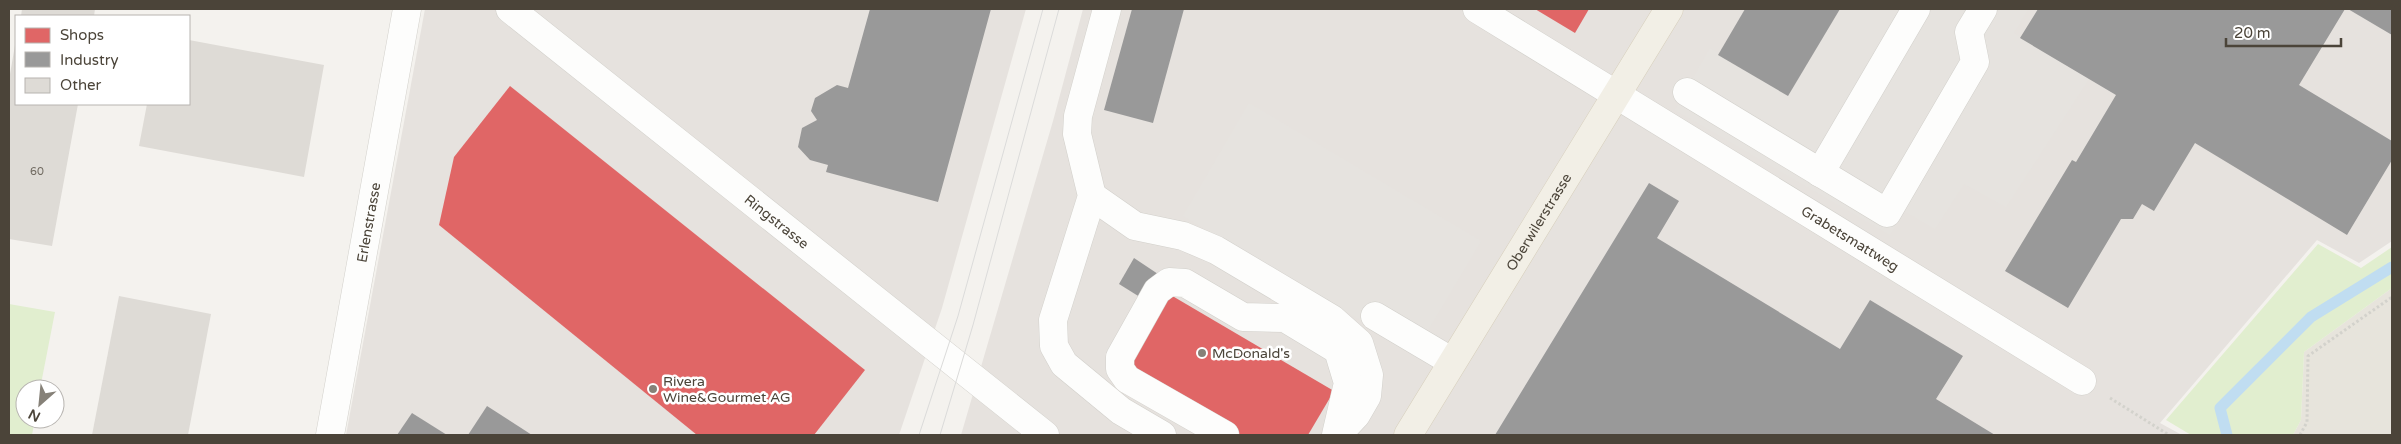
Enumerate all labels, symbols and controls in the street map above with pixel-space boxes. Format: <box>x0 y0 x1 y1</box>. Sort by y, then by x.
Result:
legend <box>15 15 190 105</box>
scale bar <box>2226 15 2341 47</box>
text: 20 m <box>2234 24 2271 42</box>
text: Shops <box>60 26 104 44</box>
text: Industry <box>60 51 119 69</box>
text: Other <box>60 76 102 94</box>
house number: 60 <box>30 165 44 178</box>
street label: Oberwilerstrasse <box>1502 170 1575 274</box>
street label: Erlenstrasse <box>353 181 384 264</box>
street label: Ringstrasse <box>741 191 812 252</box>
street label: Grabetsmattweg <box>1798 202 1902 275</box>
place label: McDonald's <box>1212 345 1290 362</box>
marker: McDonald's <box>1196 347 1208 359</box>
place label: Rivera Wine&Gourmet AG <box>663 373 791 406</box>
north arrow <box>15 379 65 429</box>
marker: Rivera Wine&Gourmet AG <box>647 383 659 395</box>
text: N <box>25 405 43 425</box>

